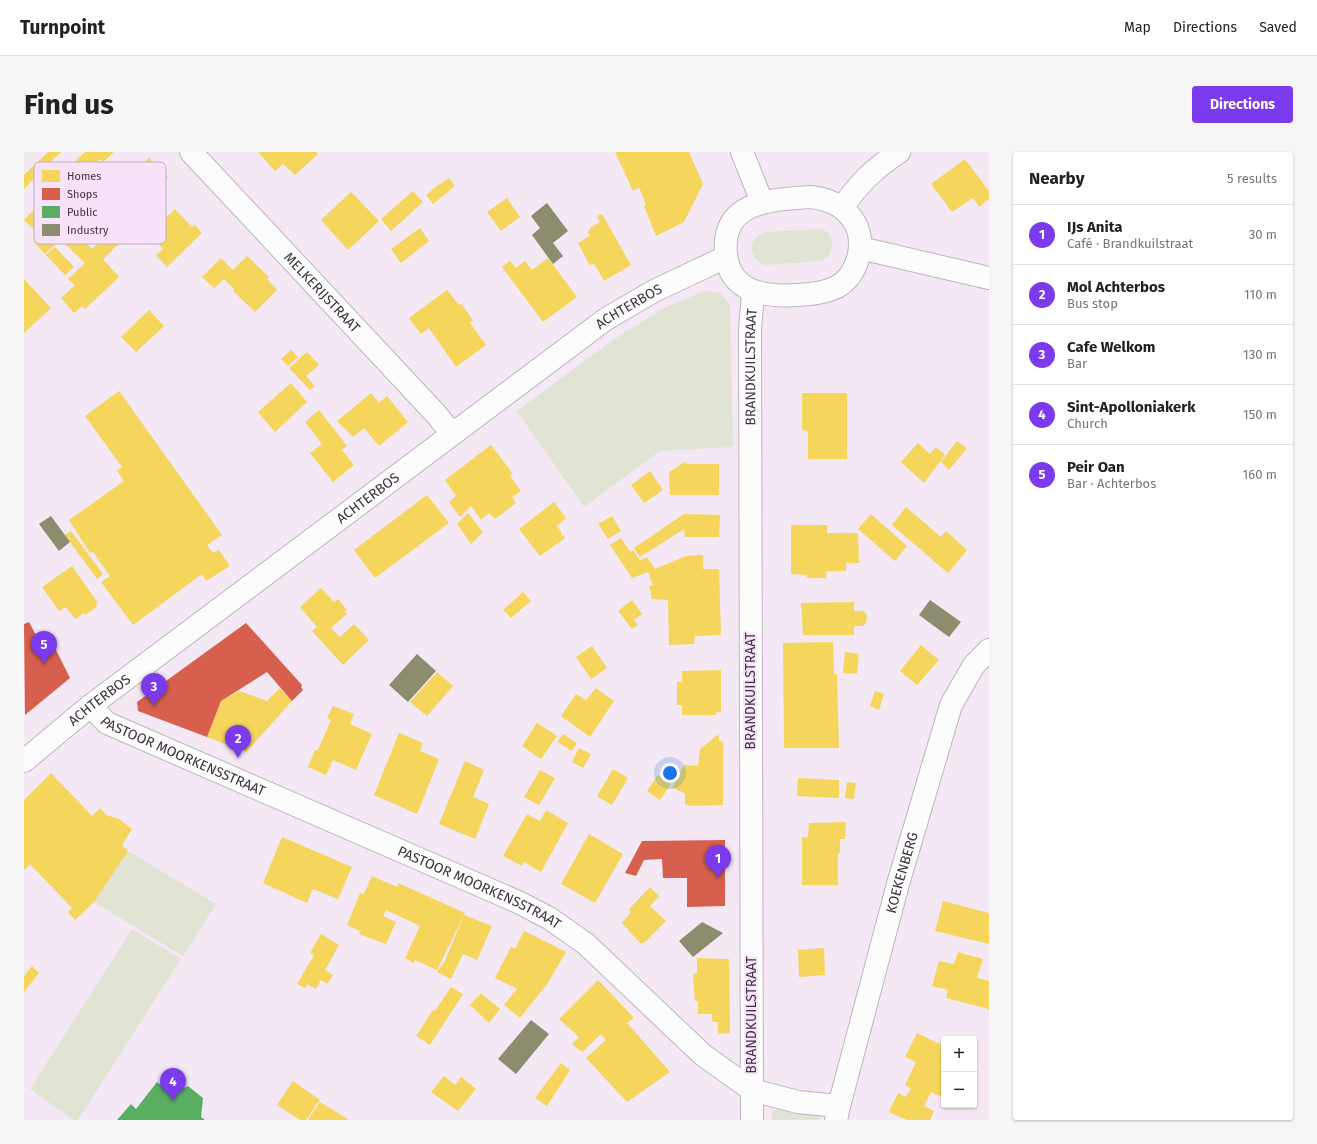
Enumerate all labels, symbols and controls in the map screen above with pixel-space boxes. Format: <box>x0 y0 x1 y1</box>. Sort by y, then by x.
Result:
text: Turnpoint <box>20 16 105 39</box>
text: Map <box>1124 19 1151 36</box>
text: Directions <box>1173 19 1237 36</box>
text: Saved <box>1259 19 1297 36</box>
button: Directions <box>1192 86 1293 123</box>
text: Find us <box>24 88 114 121</box>
legend <box>34 162 166 244</box>
text: Nearby <box>1029 168 1084 189</box>
text: Homes <box>67 170 101 183</box>
text: 5 results <box>1227 171 1277 186</box>
text: Shops <box>67 188 98 201</box>
text: Public <box>67 206 98 219</box>
text: IJs Anita <box>1067 218 1123 236</box>
text: Industry <box>67 224 109 237</box>
text: 1 <box>1039 227 1045 242</box>
text: 30 m <box>1249 227 1277 242</box>
text: Café · Brandkuilstraat <box>1067 236 1193 251</box>
street label: MELKERIJSTRAAT <box>281 249 364 336</box>
text: Mol Achterbos <box>1067 278 1165 296</box>
street label: ACHTERBOS <box>592 280 665 332</box>
text: 2 <box>1039 287 1045 302</box>
text: 110 m <box>1244 287 1277 302</box>
text: Bus stop <box>1067 296 1118 311</box>
street label: BRANDKUILSTRAAT <box>741 307 760 426</box>
text: Cafe Welkom <box>1067 338 1156 356</box>
text: 3 <box>1039 347 1045 362</box>
text: 130 m <box>1243 347 1277 362</box>
text: Bar <box>1067 356 1087 371</box>
text: Sint-Apolloniakerk <box>1067 398 1196 416</box>
text: 4 <box>1038 407 1046 422</box>
text: 150 m <box>1243 407 1277 422</box>
text: Church <box>1067 416 1108 431</box>
text: Peir Oan <box>1067 458 1125 476</box>
text: 5 <box>1039 467 1045 482</box>
text: 160 m <box>1243 467 1277 482</box>
street label: ACHTERBOS <box>333 468 403 527</box>
text: Bar · Achterbos <box>1067 476 1156 491</box>
pin: 5 <box>31 631 57 664</box>
street label: BRANDKUILSTRAAT <box>742 631 759 750</box>
street label: ACHTERBOS <box>65 670 134 729</box>
pin: 3 <box>141 673 167 706</box>
street label: PASTOOR MOORKENSSTRAAT <box>97 713 269 800</box>
pin: 2 <box>225 725 251 758</box>
your location <box>660 763 680 783</box>
street label: KOEKENBERG <box>882 830 921 915</box>
street label: PASTOOR MOORKENSSTRAAT <box>395 842 565 933</box>
pin: 1 <box>705 845 731 878</box>
street label: BRANDKUILSTRAAT <box>743 955 760 1074</box>
map controls <box>941 1036 977 1108</box>
button: + <box>941 1036 977 1072</box>
pin: 4 <box>160 1068 186 1101</box>
button: − <box>941 1072 977 1108</box>

